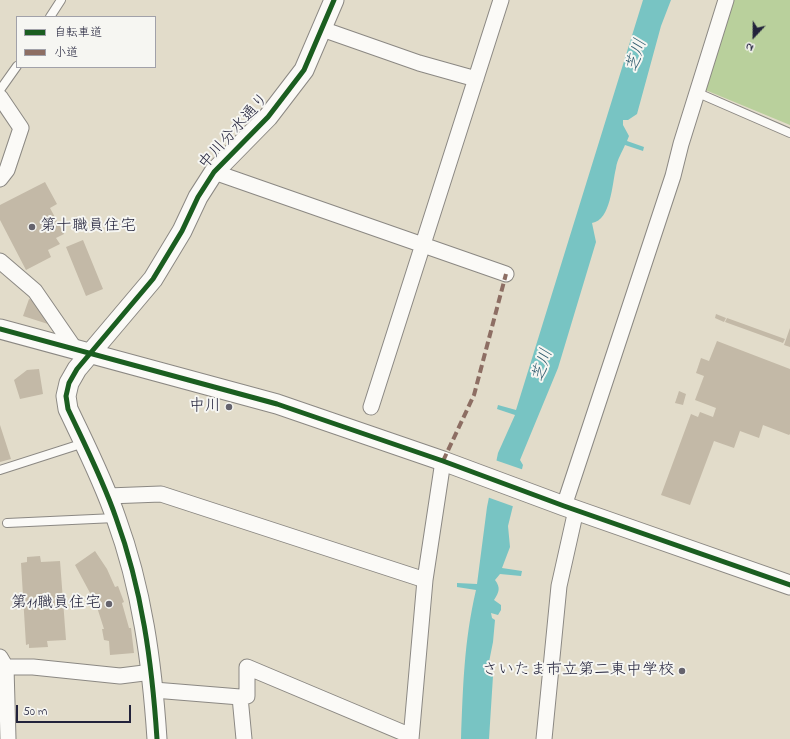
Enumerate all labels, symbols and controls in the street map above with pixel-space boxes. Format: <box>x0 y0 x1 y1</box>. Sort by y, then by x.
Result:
legend <box>16 16 156 68</box>
north arrow <box>734 16 774 56</box>
text: 自転車道 <box>54 24 102 42</box>
water label: 芝川 <box>623 37 653 75</box>
text: N <box>743 38 756 56</box>
text: 小道 <box>54 44 78 62</box>
street label: 中川分水通り <box>196 90 274 174</box>
place label: 第十職員住宅 <box>40 217 136 237</box>
marker: 第十職員住宅 <box>27 222 37 232</box>
water label: 芝川 <box>529 347 559 385</box>
place label: 中川 <box>189 397 221 417</box>
marker: 中川 <box>224 402 234 412</box>
place label: 第11職員住宅 <box>11 594 101 614</box>
marker: 第11職員住宅 <box>104 599 114 609</box>
place label: さいたま市立第二東中学校 <box>482 661 674 681</box>
marker: さいたま市立第二東中学校 <box>677 666 687 676</box>
scale bar <box>18 697 133 723</box>
text: 50 m <box>23 703 47 721</box>

